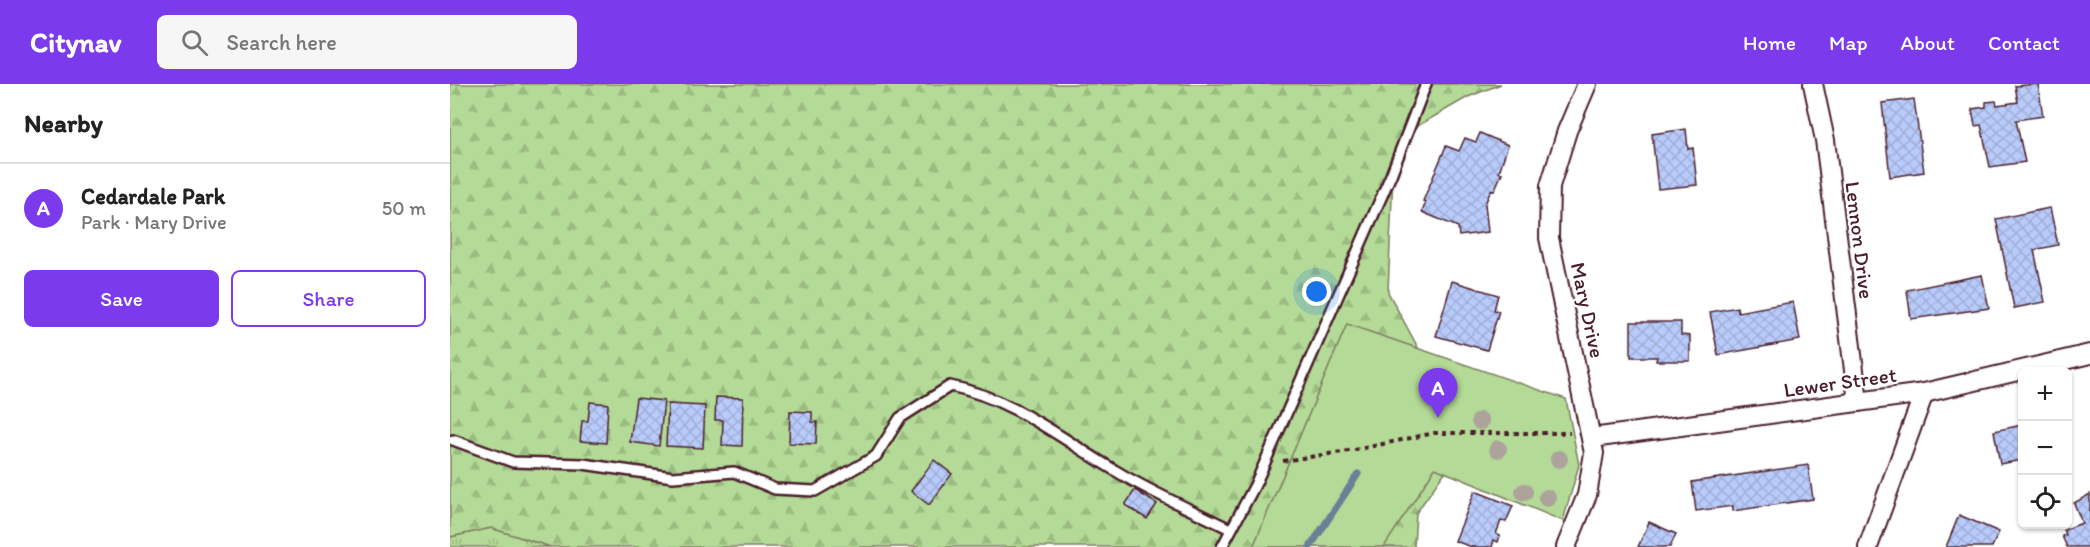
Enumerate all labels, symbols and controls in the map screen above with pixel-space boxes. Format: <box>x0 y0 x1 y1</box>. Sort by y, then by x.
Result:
search box <box>157 15 577 69</box>
text: Citynav <box>30 25 121 59</box>
icon: search <box>178 26 211 59</box>
text: Search here <box>226 29 337 56</box>
text: Home <box>1743 30 1796 55</box>
text: Map <box>1829 30 1868 55</box>
text: About <box>1901 30 1955 55</box>
text: Contact <box>1988 30 2060 55</box>
text: Nearby <box>24 107 103 139</box>
street label: Lennon Drive <box>1840 180 1880 300</box>
text: Cedardale Park <box>81 183 225 210</box>
text: A <box>37 196 50 220</box>
text: 50 m <box>382 196 426 220</box>
text: Park · Mary Drive <box>81 210 227 234</box>
street label: Mary Drive <box>1566 260 1610 360</box>
button: Save <box>24 270 219 327</box>
button: Share <box>231 270 426 327</box>
your location <box>1302 277 1331 306</box>
street label: Lewer Street <box>1782 362 1898 402</box>
map controls <box>2018 367 2072 529</box>
button: + <box>2018 367 2072 421</box>
pin: A <box>1418 368 1458 418</box>
button: − <box>2018 421 2072 475</box>
button: locate <box>2018 475 2072 529</box>

